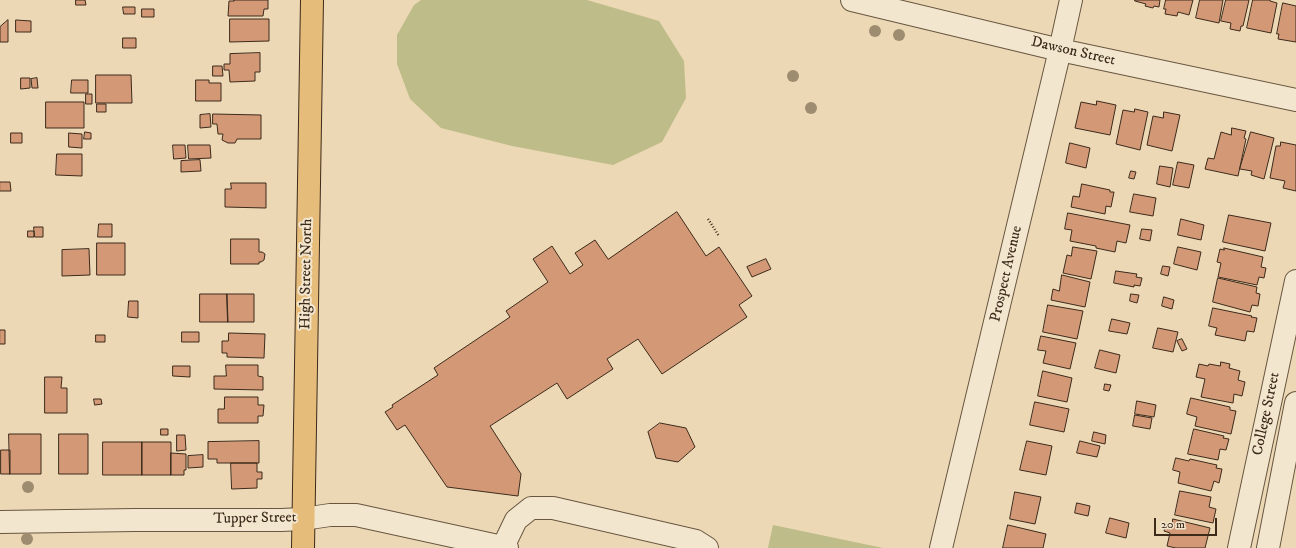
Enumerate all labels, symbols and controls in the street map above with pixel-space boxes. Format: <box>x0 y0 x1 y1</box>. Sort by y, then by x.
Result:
street label: Dawson Street <box>1029 34 1117 70</box>
street label: High Street North <box>297 218 317 330</box>
street label: Prospect Avenue <box>987 224 1027 324</box>
street label: College Street <box>1249 371 1285 457</box>
street label: Tupper Street <box>213 509 297 529</box>
scale bar <box>1156 510 1219 536</box>
text: 20 m <box>1161 517 1185 532</box>

